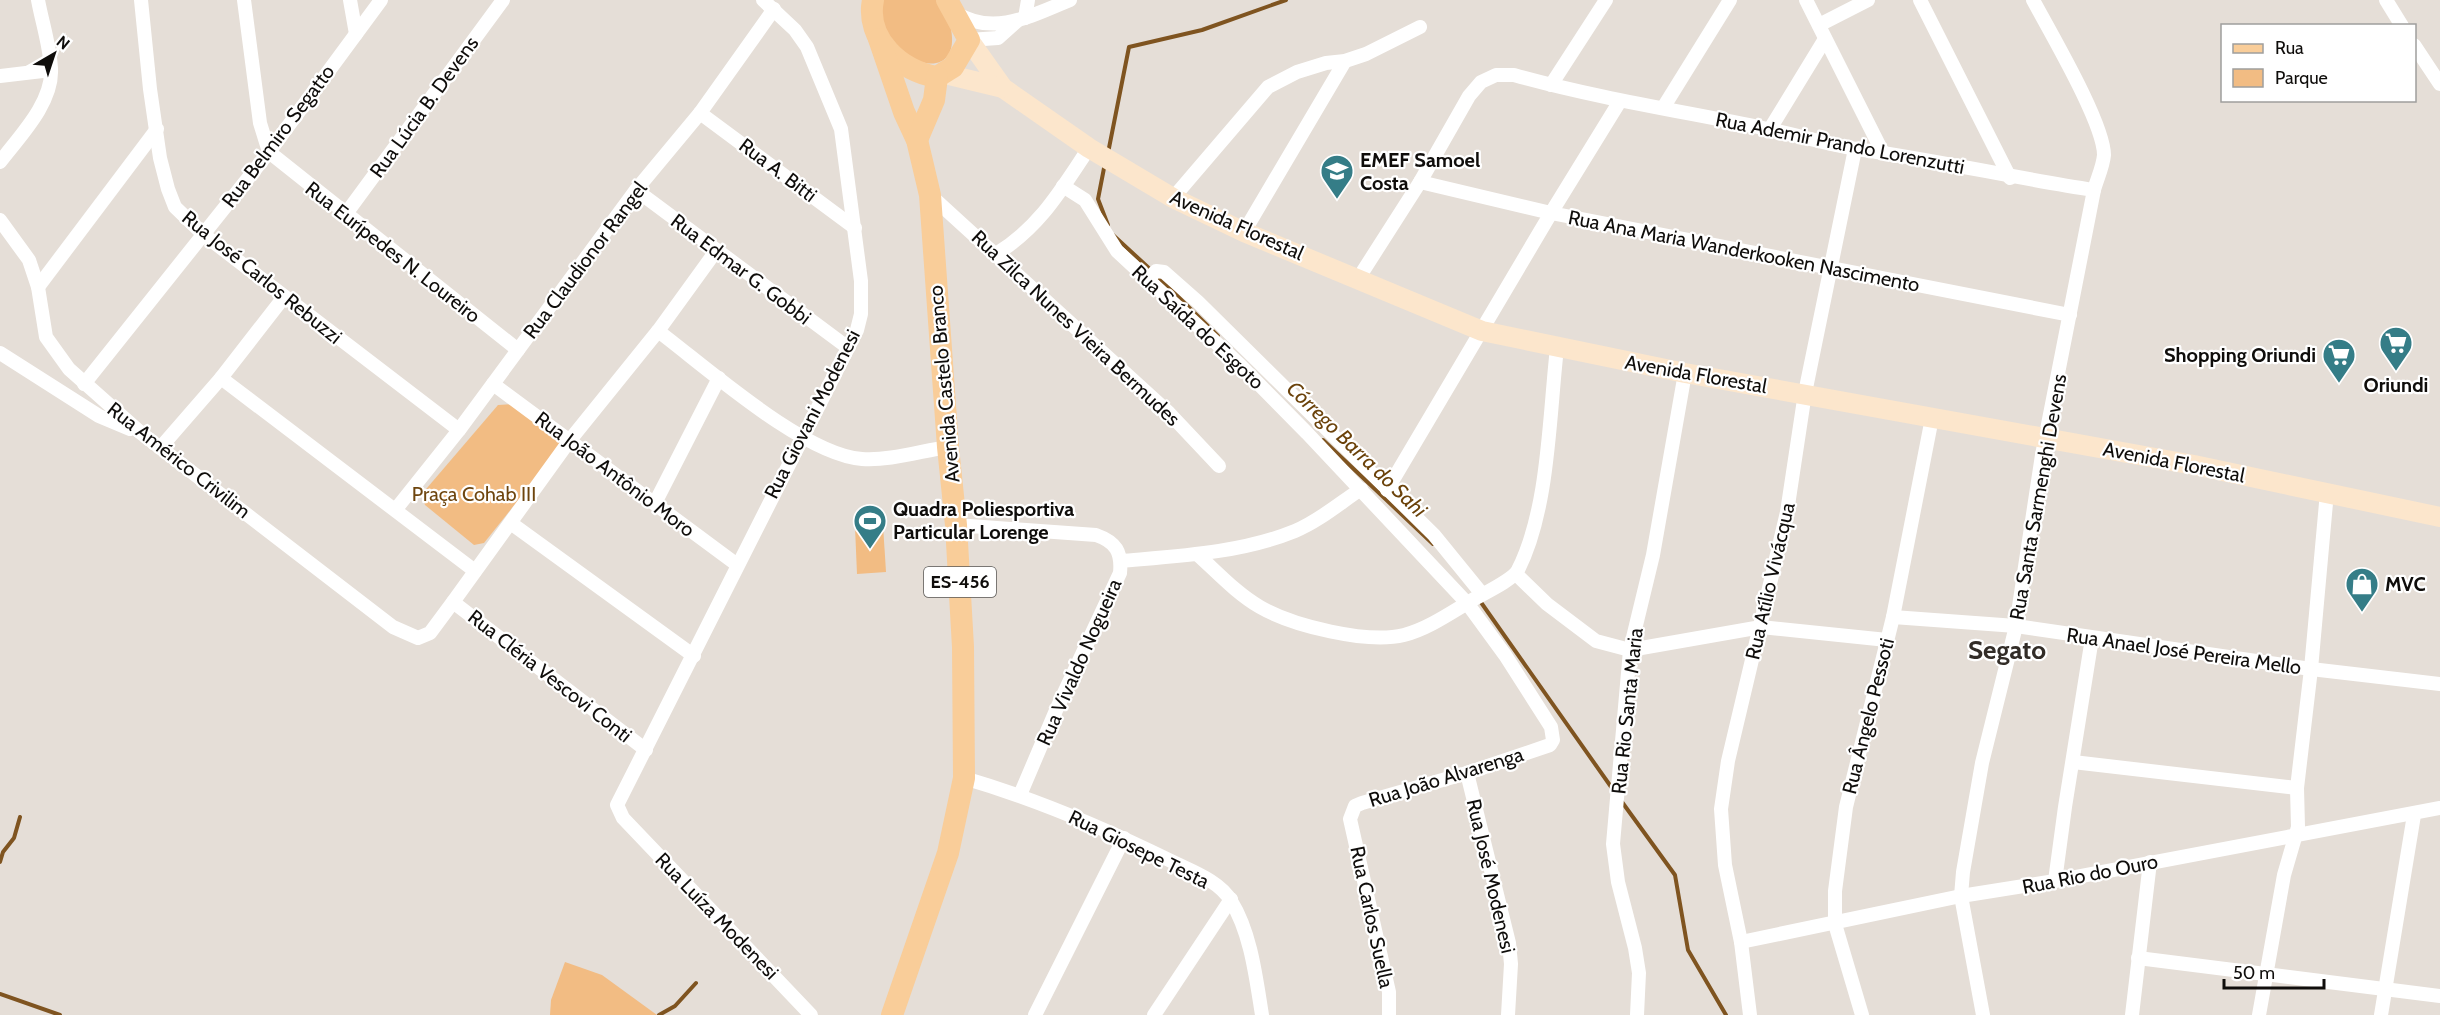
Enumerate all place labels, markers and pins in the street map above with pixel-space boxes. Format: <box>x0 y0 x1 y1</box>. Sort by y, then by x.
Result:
place label: EMEF Samoel Costa <box>1360 148 1480 195</box>
school or university icon: EMEF Samoel Costa <box>1319 153 1355 200</box>
supermarket icon: Oriundi <box>2378 325 2414 372</box>
supermarket icon: Shopping Oriundi <box>2321 337 2357 384</box>
place label: Shopping Oriundi <box>2164 343 2316 367</box>
place label: Oriundi <box>2364 373 2428 397</box>
place label: Quadra Poliesportiva Particular Lorenge <box>893 497 1074 544</box>
sports icon: Quadra Poliesportiva Particular Lorenge <box>852 503 888 550</box>
shop icon: MVC <box>2344 566 2380 613</box>
place label: MVC <box>2385 572 2426 596</box>

